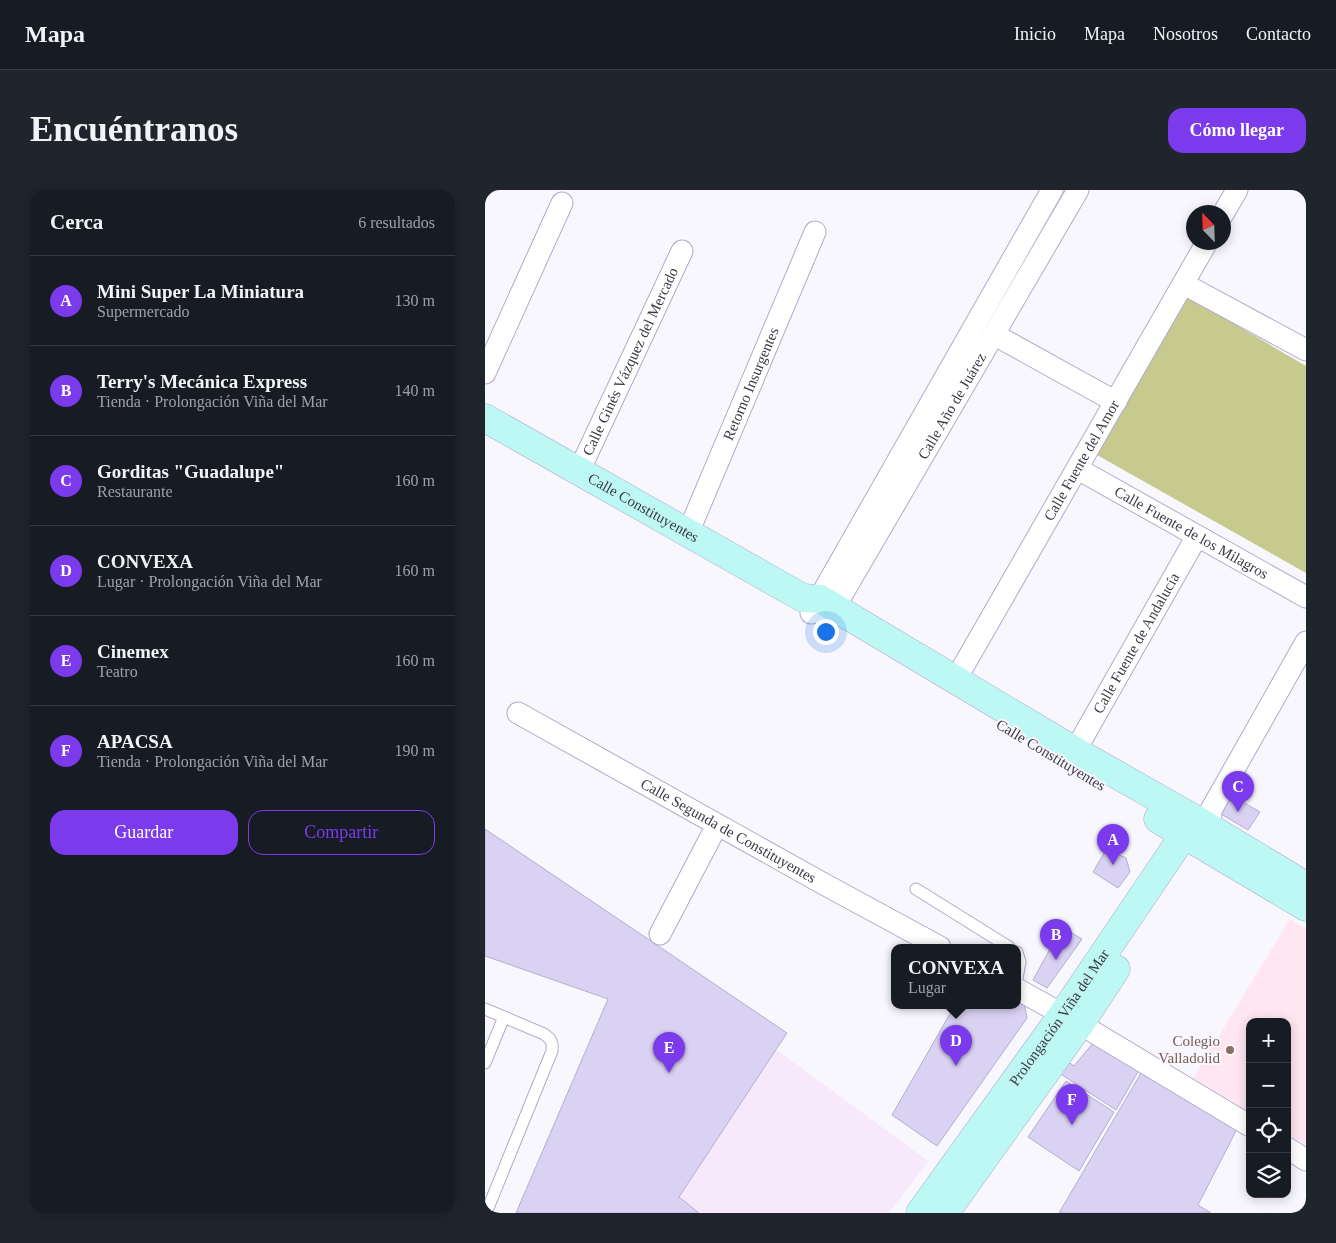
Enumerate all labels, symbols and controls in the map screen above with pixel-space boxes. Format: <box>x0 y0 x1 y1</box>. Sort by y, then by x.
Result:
text: Mapa <box>25 21 85 47</box>
text: Inicio <box>1014 24 1056 44</box>
text: Mapa <box>1084 24 1125 44</box>
text: Nosotros <box>1153 24 1218 44</box>
text: Contacto <box>1246 24 1311 44</box>
button: Cómo llegar <box>1168 108 1306 153</box>
text: Encuéntranos <box>30 110 238 149</box>
north arrow <box>1186 205 1231 250</box>
text: Cerca <box>50 210 103 234</box>
text: 6 resultados <box>358 214 435 231</box>
street label: Calle Ginés Vázquez del Mercado <box>579 265 681 458</box>
text: Mini Super La Miniatura <box>97 281 304 302</box>
text: A <box>60 292 72 309</box>
text: 130 m <box>395 292 435 309</box>
text: Supermercado <box>97 303 189 320</box>
street label: Retorno Insurgentes <box>720 325 782 443</box>
street label: Calle Año de Juárez <box>915 350 989 462</box>
text: Terry's Mecánica Express <box>97 371 307 392</box>
text: B <box>61 382 71 399</box>
text: 140 m <box>395 382 435 399</box>
text: Tienda · Prolongación Viña del Mar <box>97 393 328 410</box>
street label: Calle Fuente del Amor <box>1041 397 1122 524</box>
text: Gorditas "Guadalupe" <box>97 461 284 482</box>
street label: Calle Constituyentes <box>585 470 702 545</box>
text: C <box>60 472 72 489</box>
text: 160 m <box>395 472 435 489</box>
text: Restaurante <box>97 483 173 500</box>
street label: Calle Fuente de los Milagros <box>1112 483 1271 582</box>
text: CONVEXA <box>97 551 193 572</box>
text: D <box>60 562 72 579</box>
text: 160 m <box>395 562 435 579</box>
street label: Calle Fuente de Andalucía <box>1090 570 1183 716</box>
text: Lugar · Prolongación Viña del Mar <box>97 573 322 590</box>
your location <box>813 619 839 645</box>
text: Cinemex <box>97 641 169 662</box>
text: E <box>61 652 71 669</box>
text: 160 m <box>395 652 435 669</box>
text: Teatro <box>97 663 138 680</box>
street label: Calle Constituyentes <box>993 716 1109 794</box>
text: APACSA <box>97 731 173 752</box>
text: F <box>61 742 71 759</box>
text: 190 m <box>395 742 435 759</box>
text: Tienda · Prolongación Viña del Mar <box>97 753 328 770</box>
pin: C <box>1222 771 1254 812</box>
street label: Calle Segunda de Constituyentes <box>638 775 819 886</box>
button: Guardar <box>50 810 238 855</box>
button: Compartir <box>248 810 435 855</box>
pin: A <box>1097 824 1129 865</box>
pin: B <box>1040 919 1072 960</box>
popup <box>891 944 1021 1009</box>
street label: Prolongación Viña del Mar <box>1006 946 1112 1089</box>
text: CONVEXA <box>908 957 1004 978</box>
text: Lugar <box>908 979 946 996</box>
map controls <box>1246 1018 1291 1198</box>
button: + <box>1246 1018 1291 1063</box>
pin: D <box>940 1025 972 1066</box>
pin: E <box>653 1032 685 1073</box>
place label: Colegio Valladolid <box>1158 1033 1220 1066</box>
marker: Colegio Valladolid <box>1224 1044 1236 1056</box>
button: − <box>1246 1063 1291 1108</box>
pin: F <box>1056 1084 1088 1125</box>
button: locate <box>1246 1108 1291 1153</box>
button: layers <box>1246 1153 1291 1198</box>

